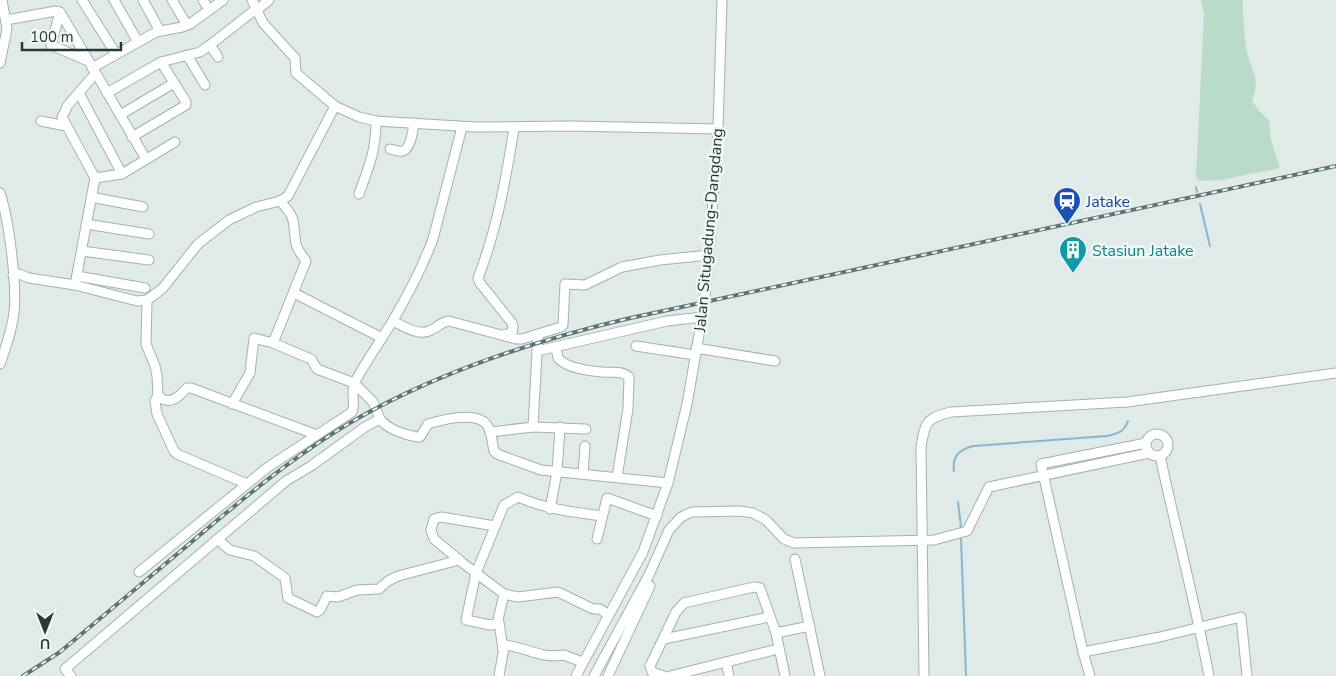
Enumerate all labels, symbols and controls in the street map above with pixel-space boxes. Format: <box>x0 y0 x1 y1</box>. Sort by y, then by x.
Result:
scale bar <box>22 20 121 52</box>
text: 100 m <box>30 27 74 47</box>
street label: Jalan Situgadung-Dangdang <box>689 127 729 334</box>
station icon: Jatake <box>1052 186 1082 225</box>
place label: Jatake <box>1085 191 1130 213</box>
building icon: Stasiun Jatake <box>1058 235 1088 274</box>
place label: Stasiun Jatake <box>1092 240 1194 262</box>
north arrow <box>20 606 70 656</box>
text: U <box>40 634 50 653</box>

